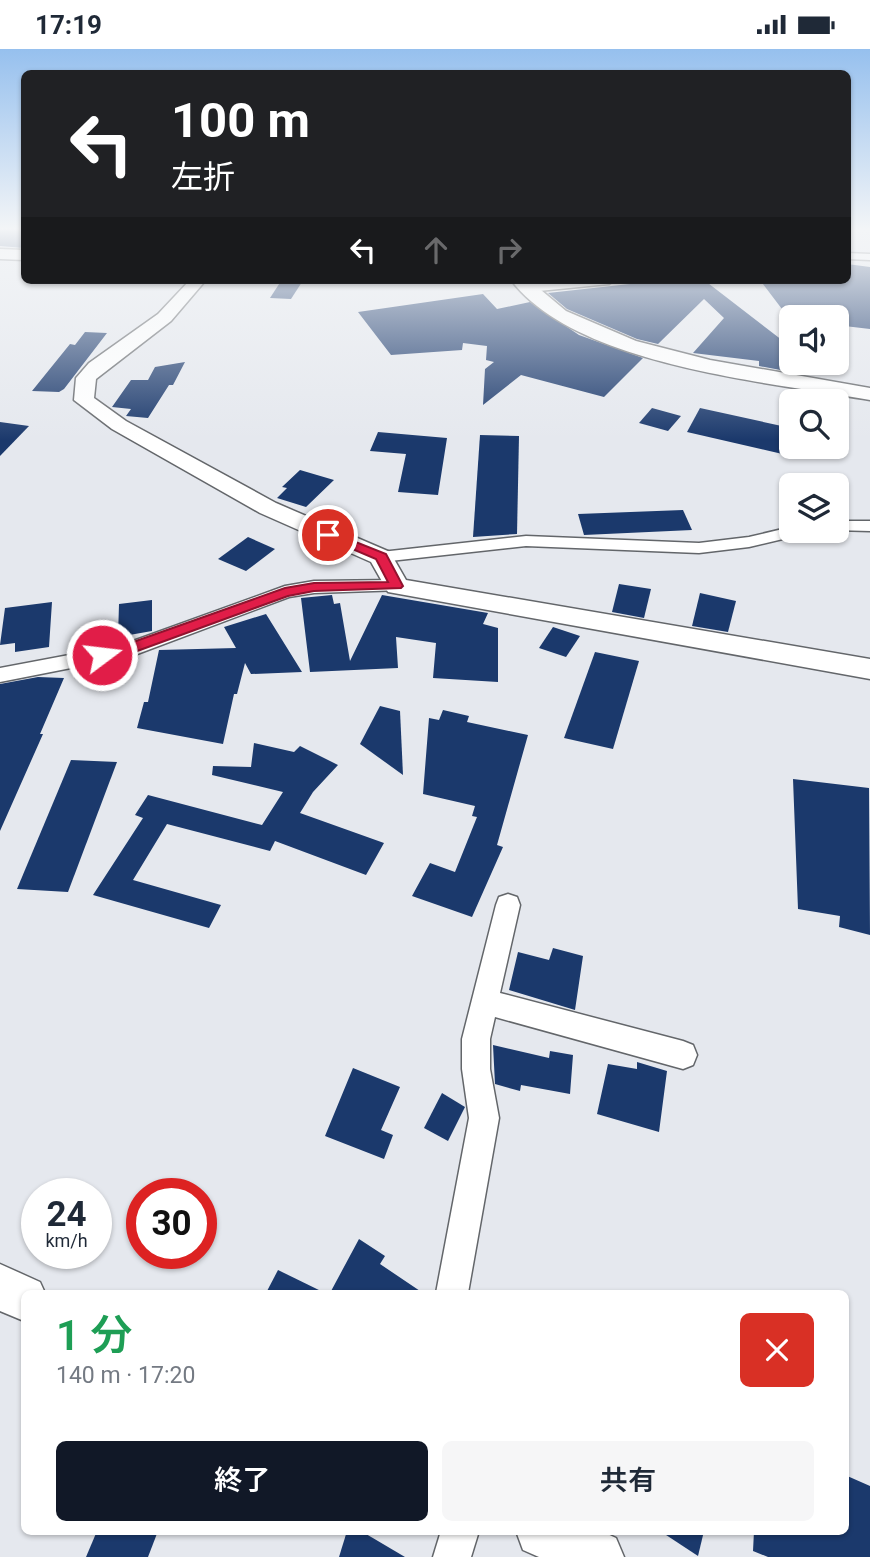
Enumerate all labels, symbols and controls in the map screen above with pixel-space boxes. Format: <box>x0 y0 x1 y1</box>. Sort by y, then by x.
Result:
text: 17:19 <box>35 10 102 40</box>
text: 100 m <box>171 92 310 149</box>
icon: left <box>56 98 147 189</box>
text: 左折 <box>171 158 235 196</box>
icon: left <box>344 231 382 269</box>
icon: ahead <box>417 231 455 269</box>
icon: right <box>490 231 528 269</box>
map controls <box>779 305 849 543</box>
button: sound <box>779 305 849 375</box>
button: search <box>779 389 849 459</box>
button: layers <box>779 473 849 543</box>
pin <box>298 505 358 565</box>
icon: arrive <box>309 516 347 554</box>
position arrow <box>65 618 139 692</box>
speed limit sign: 30 <box>126 1178 217 1269</box>
text: 24 <box>46 1194 87 1235</box>
text: km/h <box>45 1230 88 1251</box>
text: 1 分 <box>56 1311 132 1360</box>
button: close <box>740 1313 814 1387</box>
text: 140 m · 17:20 <box>56 1362 195 1389</box>
button: 終了 <box>56 1441 428 1521</box>
button: 共有 <box>442 1441 814 1521</box>

